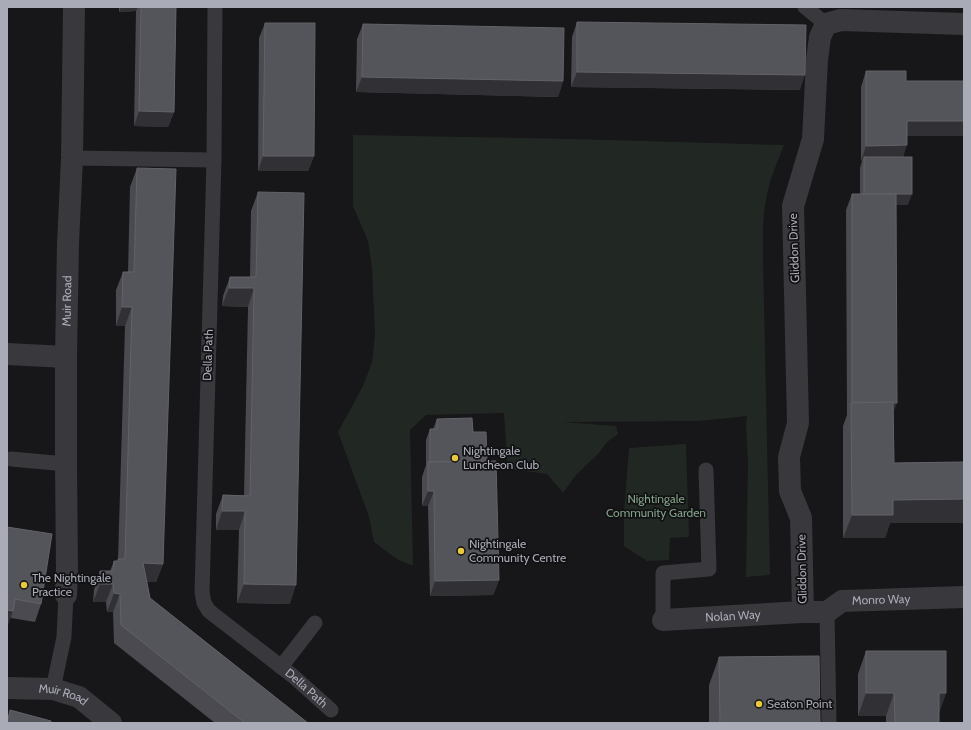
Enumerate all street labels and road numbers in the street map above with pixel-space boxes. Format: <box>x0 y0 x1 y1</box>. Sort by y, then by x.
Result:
street label: Gliddon Drive <box>785 213 802 283</box>
street label: Muir Road <box>59 275 74 327</box>
street label: Della Path <box>199 329 216 381</box>
street label: Gliddon Drive <box>793 534 810 604</box>
street label: Monro Way <box>852 591 911 608</box>
street label: Nolan Way <box>705 606 761 625</box>
street label: Della Path <box>282 665 331 711</box>
street label: Muir Road <box>38 681 91 708</box>

